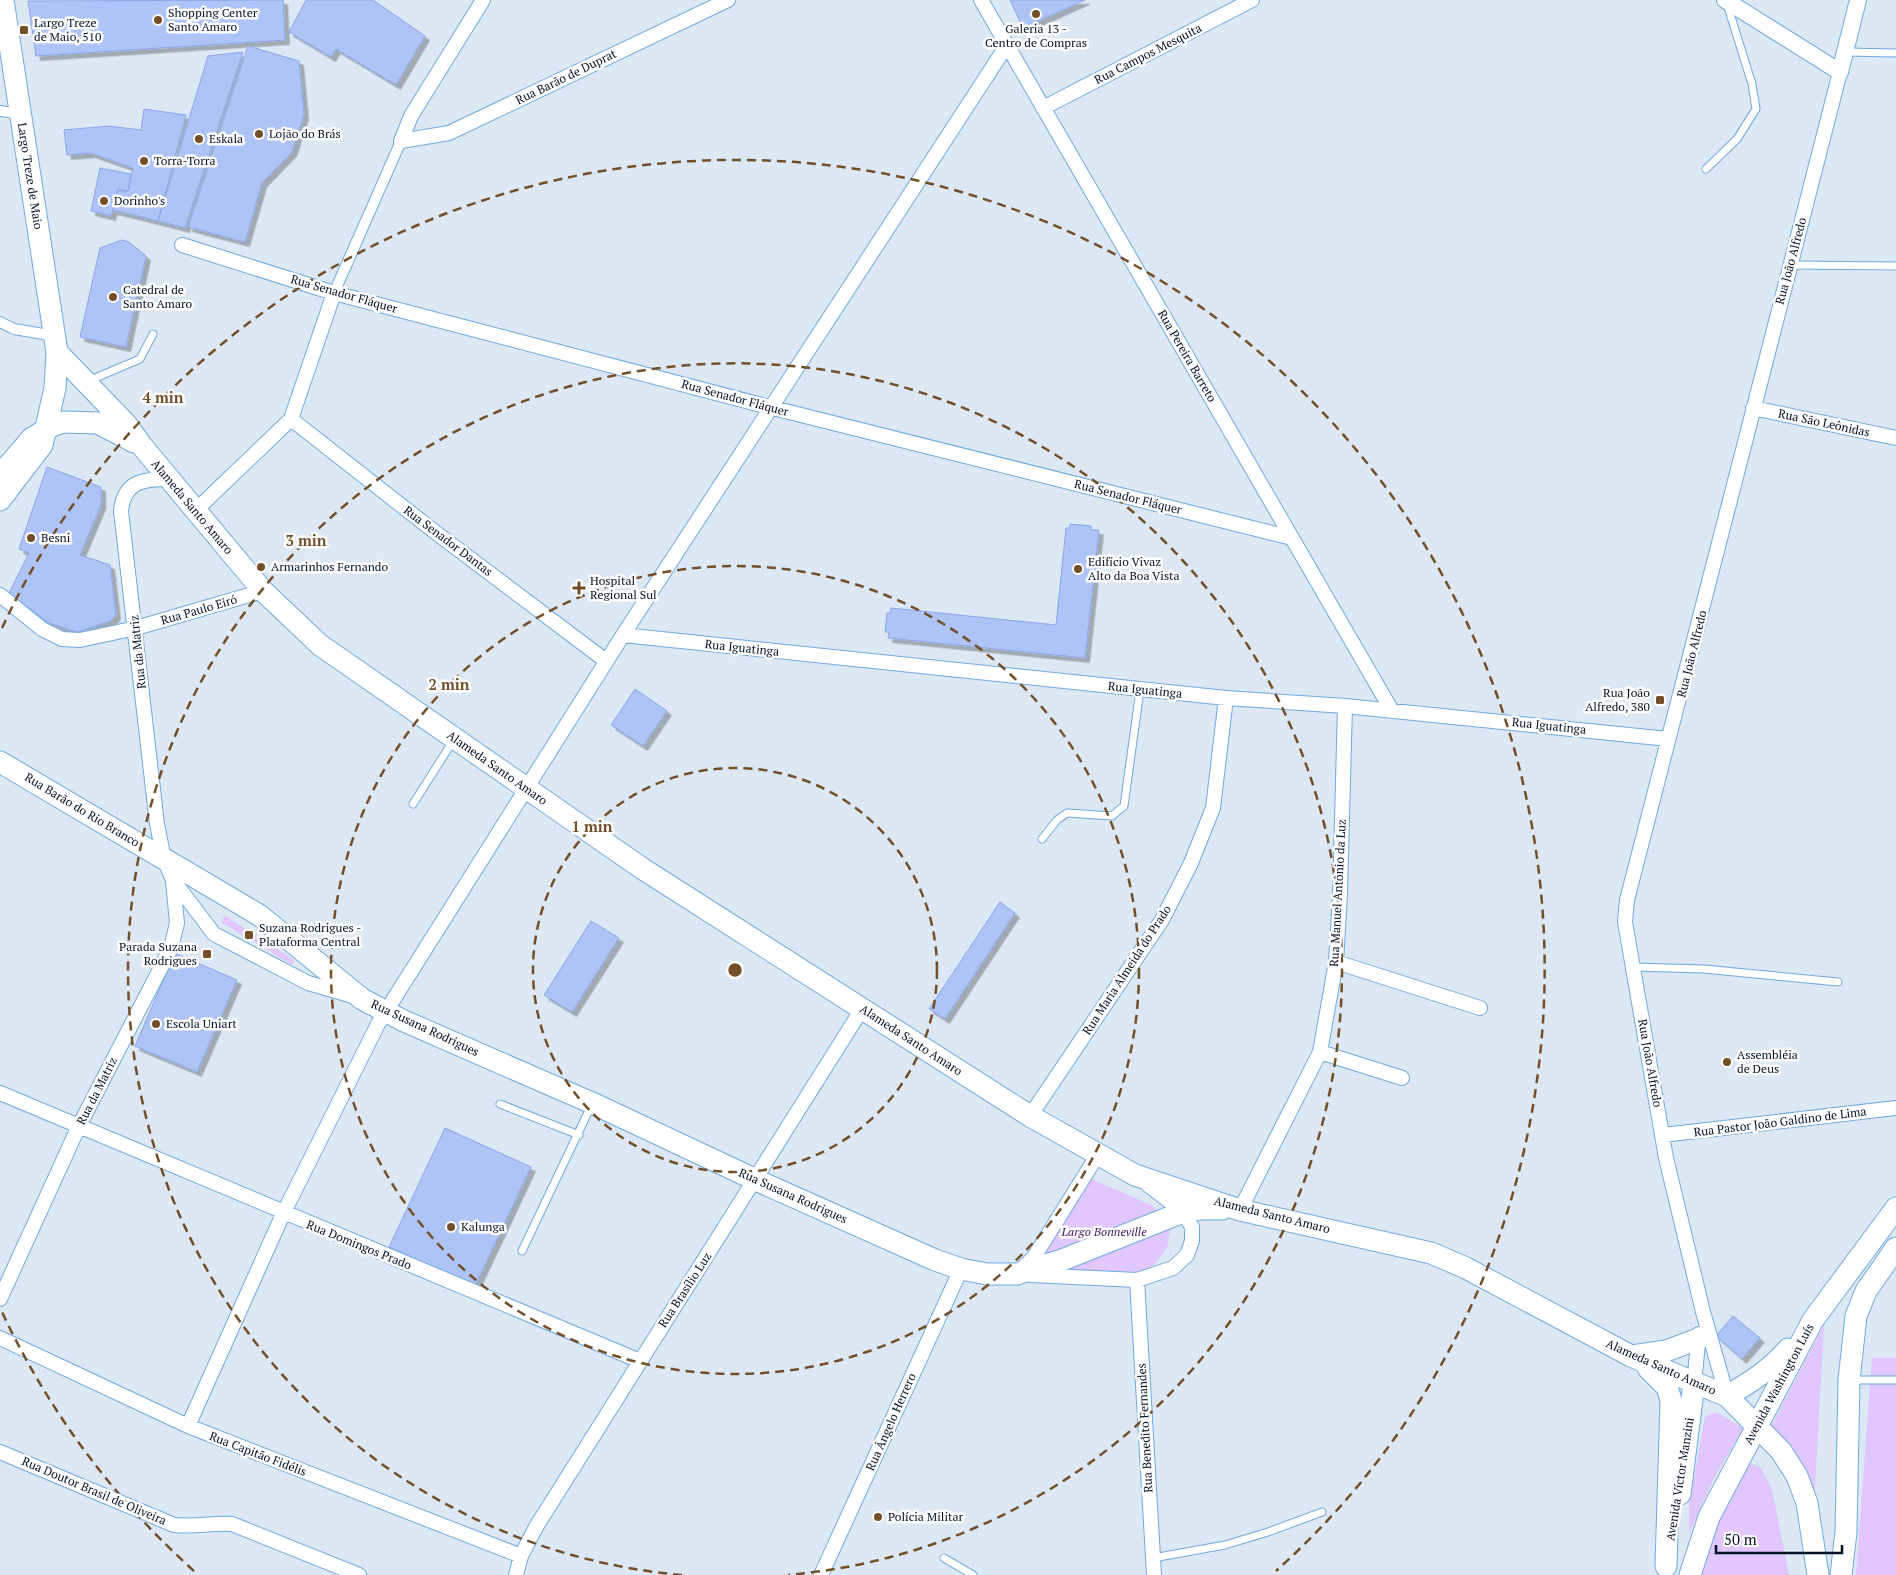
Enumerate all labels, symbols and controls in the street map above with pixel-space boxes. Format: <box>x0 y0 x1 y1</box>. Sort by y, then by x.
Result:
place label: Shopping Center Santo Amaro <box>168 5 258 34</box>
marker: Galeria 13 - Centro de Compras <box>1030 8 1042 20</box>
marker: Shopping Center Santo Amaro <box>152 14 164 26</box>
place label: Largo Treze de Maio, 510 <box>34 15 101 44</box>
street label: Rua Campos Mesquita <box>1092 20 1204 87</box>
place label: Galeria 13 - Centro de Compras <box>985 21 1087 50</box>
marker: Largo Treze de Maio, 510 <box>18 24 30 36</box>
street label: Rua Barão de Duprat <box>513 45 619 107</box>
street label: Largo Treze de Maio <box>15 122 46 231</box>
place label: Lojão do Brás <box>269 126 341 141</box>
marker: Lojão do Brás <box>253 128 265 140</box>
place label: Eskala <box>209 131 243 146</box>
marker: Eskala <box>193 133 205 145</box>
place label: Torra-Torra <box>154 153 216 168</box>
marker: Torra-Torra <box>138 155 150 167</box>
place label: Dorinho's <box>114 193 165 208</box>
marker: Dorinho's <box>98 195 110 207</box>
street label: Rua João Alfredo <box>1772 215 1809 306</box>
street label: Rua Senador Fláquer <box>289 271 400 316</box>
place label: Catedral de Santo Amaro <box>123 282 193 311</box>
marker: Catedral de Santo Amaro <box>107 291 119 303</box>
street label: Rua Pereira Barreto <box>1155 307 1220 405</box>
street label: Rua Senador Fláquer <box>680 376 791 419</box>
text: 4 min <box>142 387 184 407</box>
street label: Rua São Leônidas <box>1777 405 1871 440</box>
street label: Alameda Santo Amaro <box>148 456 237 557</box>
street label: Rua Senador Fláquer <box>1073 476 1184 517</box>
street label: Rua Senador Dantas <box>401 502 496 579</box>
place label: Besni <box>41 530 71 545</box>
text: 3 min <box>285 530 327 550</box>
marker: Besni <box>25 532 37 544</box>
place label: Edifício Vivaz Alto da Boa Vista <box>1088 554 1180 583</box>
place label: Armarinhos Fernando <box>271 559 389 574</box>
marker: Armarinhos Fernando <box>255 561 267 573</box>
marker: Edifício Vivaz Alto da Boa Vista <box>1072 563 1084 575</box>
place label: Hospital Regional Sul <box>590 573 657 602</box>
marker: Hospital Regional Sul <box>572 581 586 595</box>
street label: Rua Paulo Eiró <box>159 591 239 628</box>
street label: Rua João Alfredo <box>1673 608 1710 699</box>
street label: Rua da Matriz <box>126 614 149 690</box>
street label: Rua Iguatinga <box>704 636 780 659</box>
text: 2 min <box>428 674 470 694</box>
street label: Rua Iguatinga <box>1107 678 1183 701</box>
place label: Rua João Alfredo, 380 <box>1585 685 1650 714</box>
marker: Rua João Alfredo, 380 <box>1654 694 1666 706</box>
street label: Rua Iguatinga <box>1511 714 1587 737</box>
street label: Alameda Santo Amaro <box>444 727 551 808</box>
street label: Rua Barão do Rio Branco <box>22 769 143 850</box>
text: 1 min <box>571 816 613 836</box>
street label: Rua Manuel Antônio da Luz <box>1326 819 1349 967</box>
street label: Rua Maria Almeida do Prado <box>1079 902 1174 1037</box>
place label: Suzana Rodrigues - Plataforma Central <box>259 920 361 949</box>
marker: Suzana Rodrigues - Plataforma Central <box>243 929 255 941</box>
place label: Parada Suzana Rodrigues <box>119 939 197 968</box>
marker: Parada Suzana Rodrigues <box>201 948 213 960</box>
centre of rings <box>726 961 744 979</box>
street label: Rua Susana Rodrigues <box>369 996 482 1059</box>
street label: Alameda Santo Amaro <box>857 1001 966 1079</box>
place label: Escola Uniart <box>166 1016 237 1031</box>
marker: Escola Uniart <box>150 1018 162 1030</box>
street label: Rua João Alfredo <box>1635 1018 1666 1109</box>
place label: Assembléia de Deus <box>1737 1047 1798 1076</box>
street label: Rua da Matriz <box>73 1054 120 1127</box>
marker: Assembléia de Deus <box>1721 1056 1733 1068</box>
street label: Rua Pastor João Galdino de Lima <box>1693 1103 1867 1140</box>
street label: Rua Susana Rodrigues <box>736 1165 850 1226</box>
street label: Alameda Santo Amaro <box>1212 1193 1332 1236</box>
street label: Rua Domingos Prado <box>304 1217 414 1273</box>
place label: Kalunga <box>461 1219 505 1234</box>
marker: Kalunga <box>445 1221 457 1233</box>
park label: Largo Bonneville <box>1060 1224 1147 1239</box>
street label: Rua Brasílio Luz <box>655 1249 714 1330</box>
street label: Avenida Washington Luís <box>1740 1321 1817 1447</box>
street label: Alameda Santo Amaro <box>1604 1335 1719 1398</box>
street label: Rua Benedito Fernandes <box>1134 1363 1155 1493</box>
street label: Rua Ângelo Herrero <box>862 1370 919 1473</box>
street label: Avenida Víctor Manzini <box>1662 1416 1697 1542</box>
street label: Rua Capitão Fidélis <box>207 1428 309 1479</box>
street label: Rua Doutor Brasil de Oliveira <box>20 1453 169 1528</box>
place label: Polícia Militar <box>888 1509 964 1524</box>
marker: Polícia Militar <box>872 1511 884 1523</box>
scale bar <box>1716 1522 1842 1554</box>
text: 50 m <box>1724 1529 1757 1549</box>

